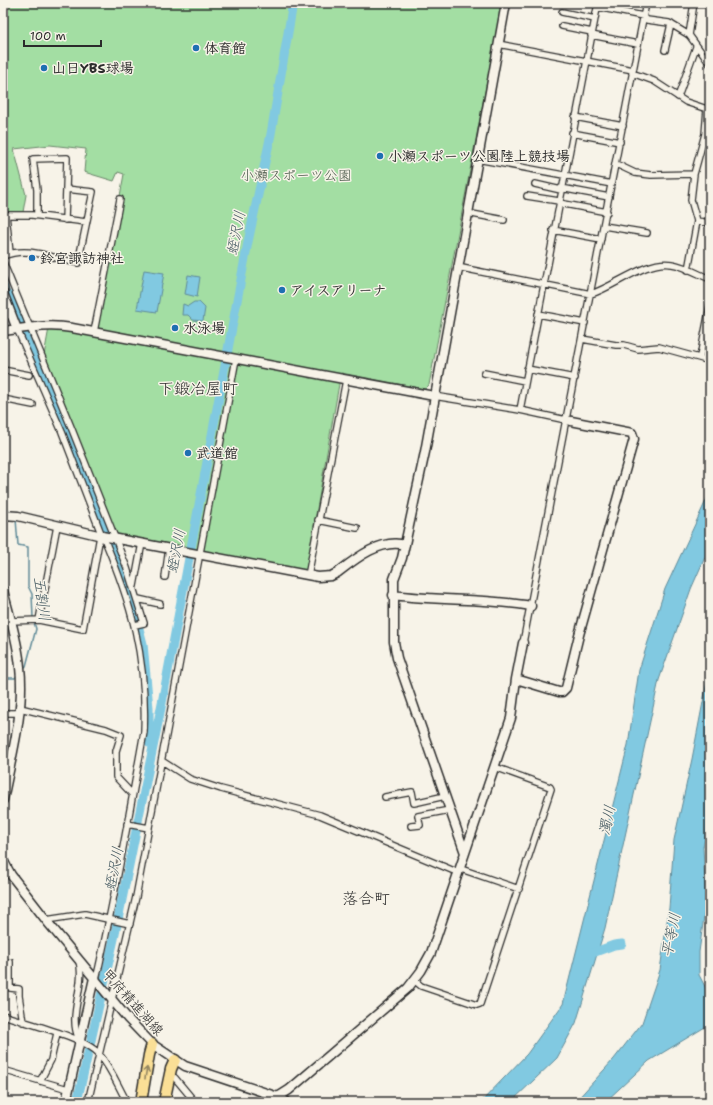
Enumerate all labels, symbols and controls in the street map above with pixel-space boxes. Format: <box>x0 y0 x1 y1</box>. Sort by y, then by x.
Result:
scale bar <box>24 22 101 48</box>
text: 100 m <box>30 28 66 44</box>
place label: 体育館 <box>204 39 246 57</box>
marker: 体育館 <box>191 43 201 53</box>
place label: 山日YBS球場 <box>52 59 133 77</box>
marker: 山日YBS球場 <box>39 63 49 73</box>
place label: 小瀬スポーツ公園陸上競技場 <box>388 147 570 165</box>
marker: 小瀬スポーツ公園陸上競技場 <box>375 151 385 161</box>
park label: 小瀬スポーツ公園 <box>240 166 352 184</box>
water label: 蛭沢川 <box>222 209 250 257</box>
place label: 鈴宮諏訪神社 <box>40 249 124 267</box>
marker: 鈴宮諏訪神社 <box>27 253 37 263</box>
place label: アイスアリーナ <box>290 281 387 299</box>
marker: アイスアリーナ <box>277 285 287 295</box>
place label: 水泳場 <box>183 319 225 337</box>
marker: 水泳場 <box>170 323 180 333</box>
district label: 下鍛冶屋町 <box>158 378 238 399</box>
place label: 武道館 <box>196 444 238 462</box>
marker: 武道館 <box>183 448 193 458</box>
water label: 蛭沢川 <box>162 527 190 575</box>
water label: 五割川 <box>29 575 55 623</box>
water label: 濁川 <box>594 803 620 837</box>
water label: 蛭沢川 <box>100 845 128 893</box>
district label: 落合町 <box>342 888 390 909</box>
water label: 平等川 <box>657 911 685 959</box>
street label: 甲府精進湖線 <box>98 965 168 1039</box>
one-way arrow <box>142 1067 150 1080</box>

